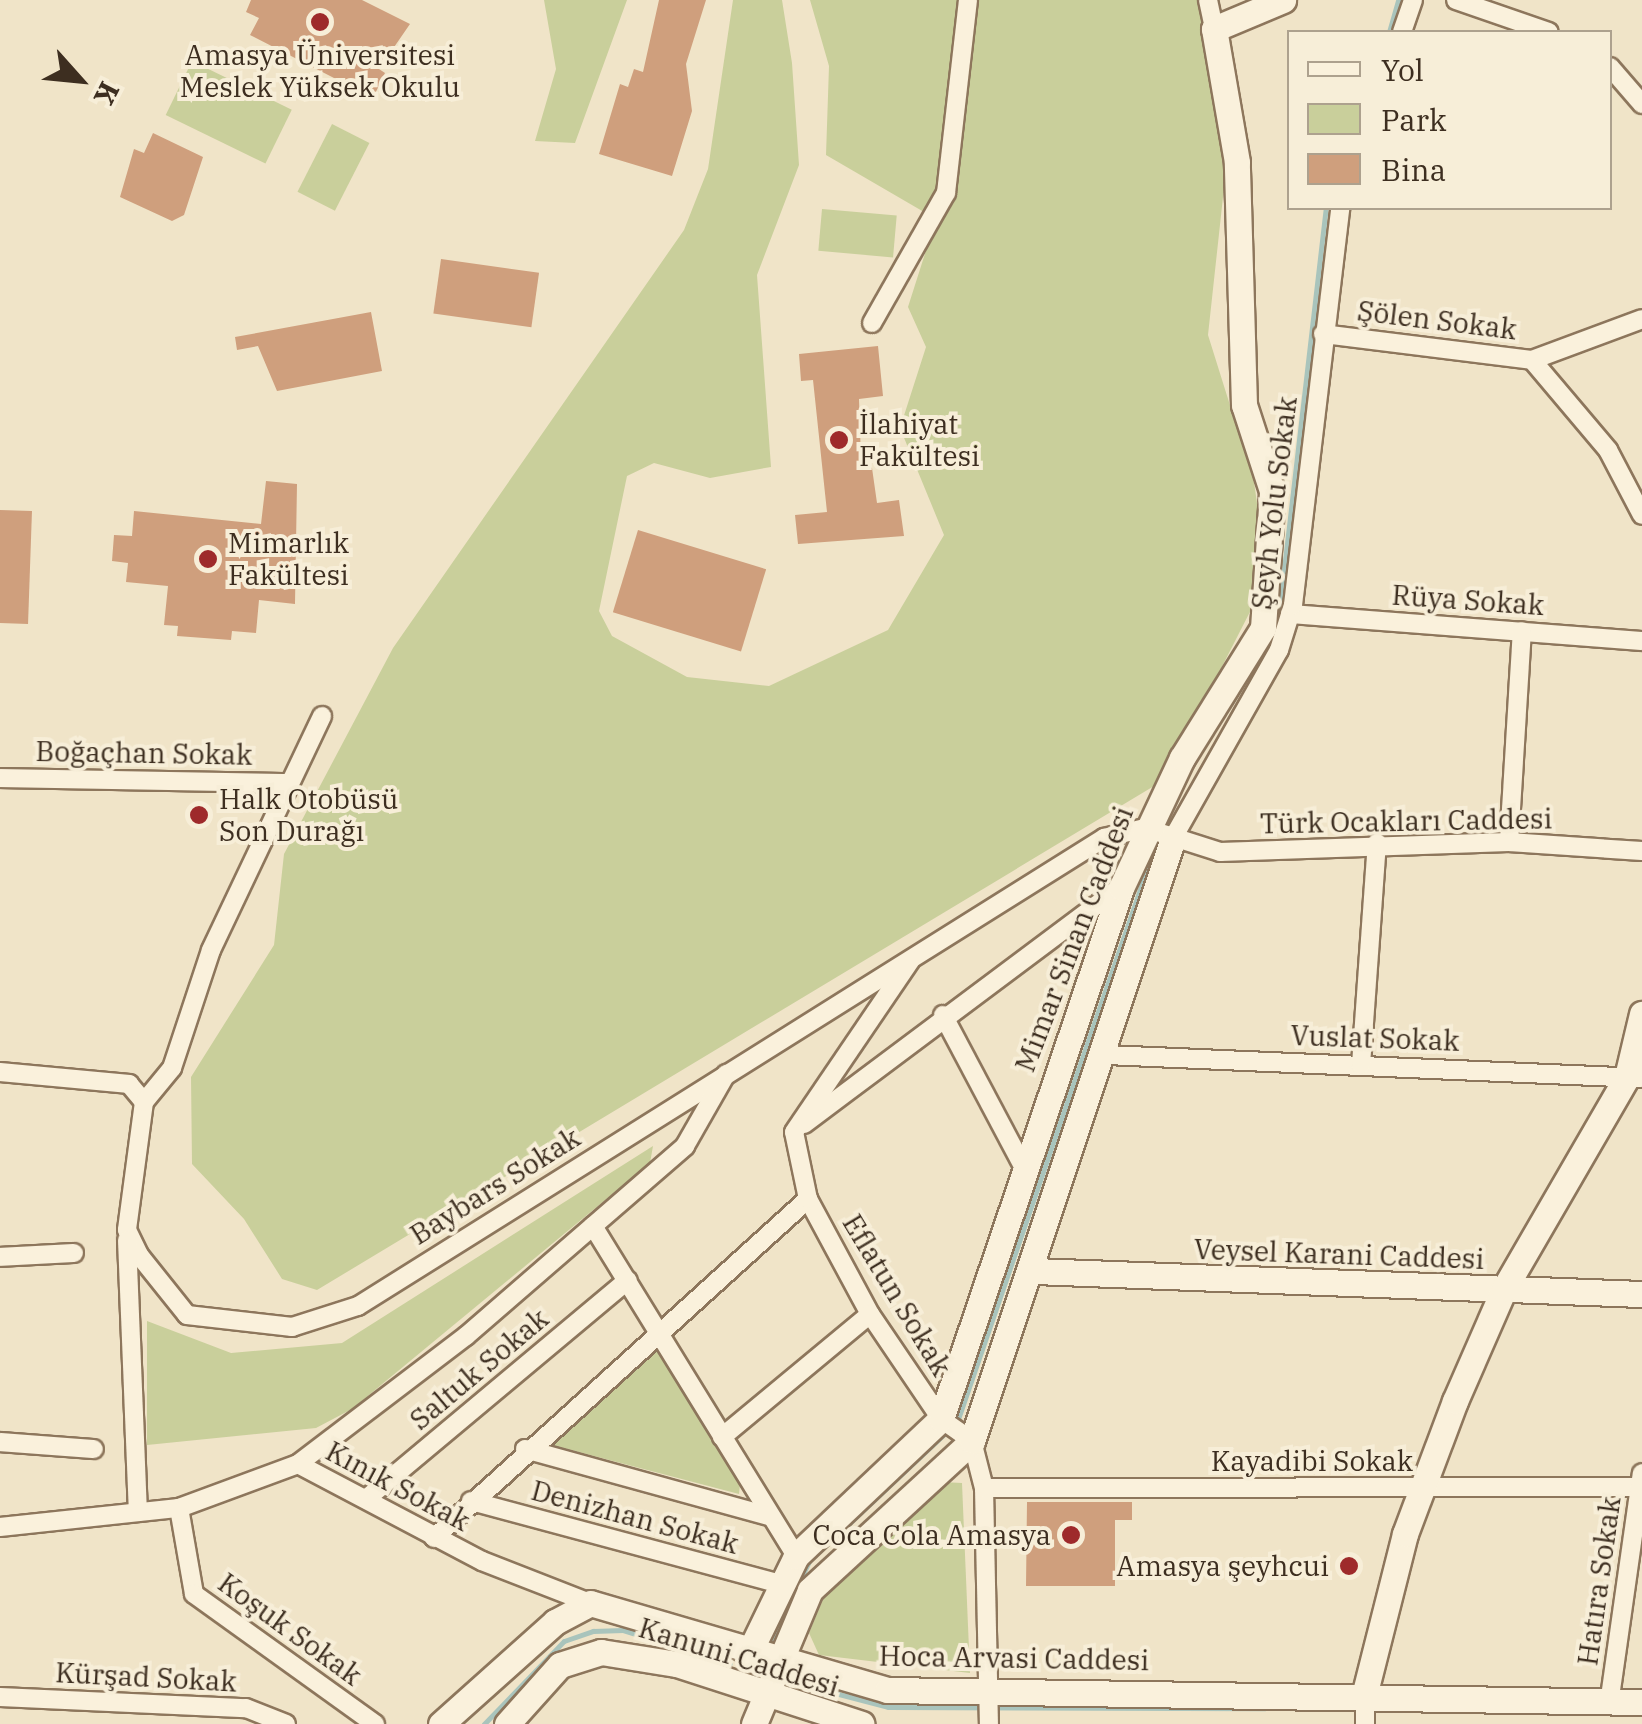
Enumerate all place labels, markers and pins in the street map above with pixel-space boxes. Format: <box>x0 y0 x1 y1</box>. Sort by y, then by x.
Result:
marker: Amasya Üniversitesi Meslek Yüksek Okulu <box>309 11 331 33</box>
place label: Amasya Üniversitesi Meslek Yüksek Okulu <box>180 38 460 104</box>
place label: İlahiyat Fakültesi <box>859 407 980 473</box>
marker: İlahiyat Fakültesi <box>828 429 850 451</box>
place label: Mimarlık Fakültesi <box>228 526 349 592</box>
marker: Mimarlık Fakültesi <box>197 548 219 570</box>
place label: Halk Otobüsü Son Durağı <box>219 782 398 848</box>
marker: Halk Otobüsü Son Durağı <box>188 804 210 826</box>
place label: Coca Cola Amasya <box>812 1518 1051 1552</box>
marker: Coca Cola Amasya <box>1060 1524 1082 1546</box>
place label: Amasya şeyhcui <box>1116 1549 1329 1583</box>
marker: Amasya şeyhcui <box>1338 1555 1360 1577</box>

